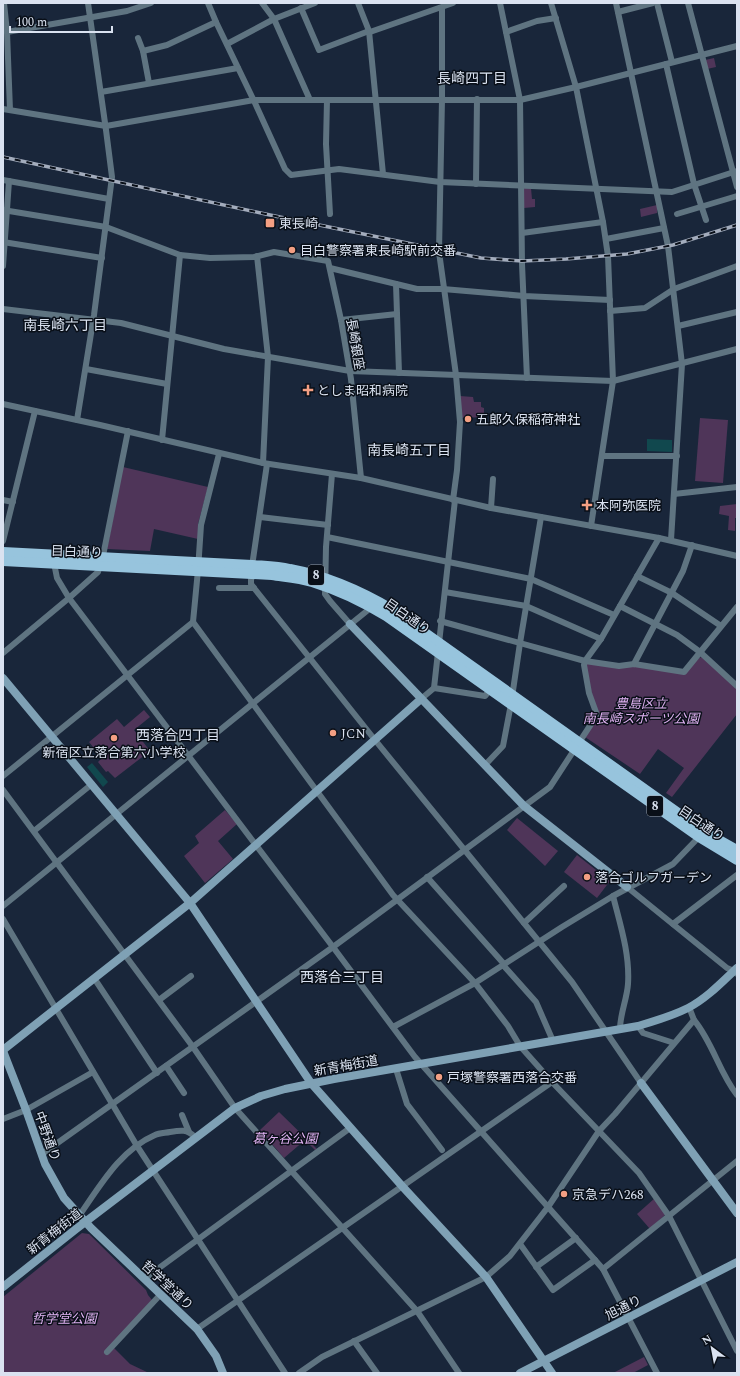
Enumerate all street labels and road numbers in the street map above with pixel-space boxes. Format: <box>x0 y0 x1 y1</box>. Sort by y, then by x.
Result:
street label: 長崎銀座 <box>341 317 369 372</box>
street label: 目白通り <box>51 541 103 563</box>
road number: 8 <box>308 565 324 585</box>
street label: 目白通り <box>380 594 434 640</box>
road number: 8 <box>647 796 663 816</box>
street label: 目白通り <box>674 801 729 847</box>
street label: 新青梅街道 <box>312 1050 380 1081</box>
street label: 中野通り <box>29 1108 65 1164</box>
street label: 新青梅街道 <box>23 1204 86 1260</box>
street label: 哲学堂通り <box>137 1256 198 1315</box>
street label: 旭通り <box>602 1290 645 1326</box>

